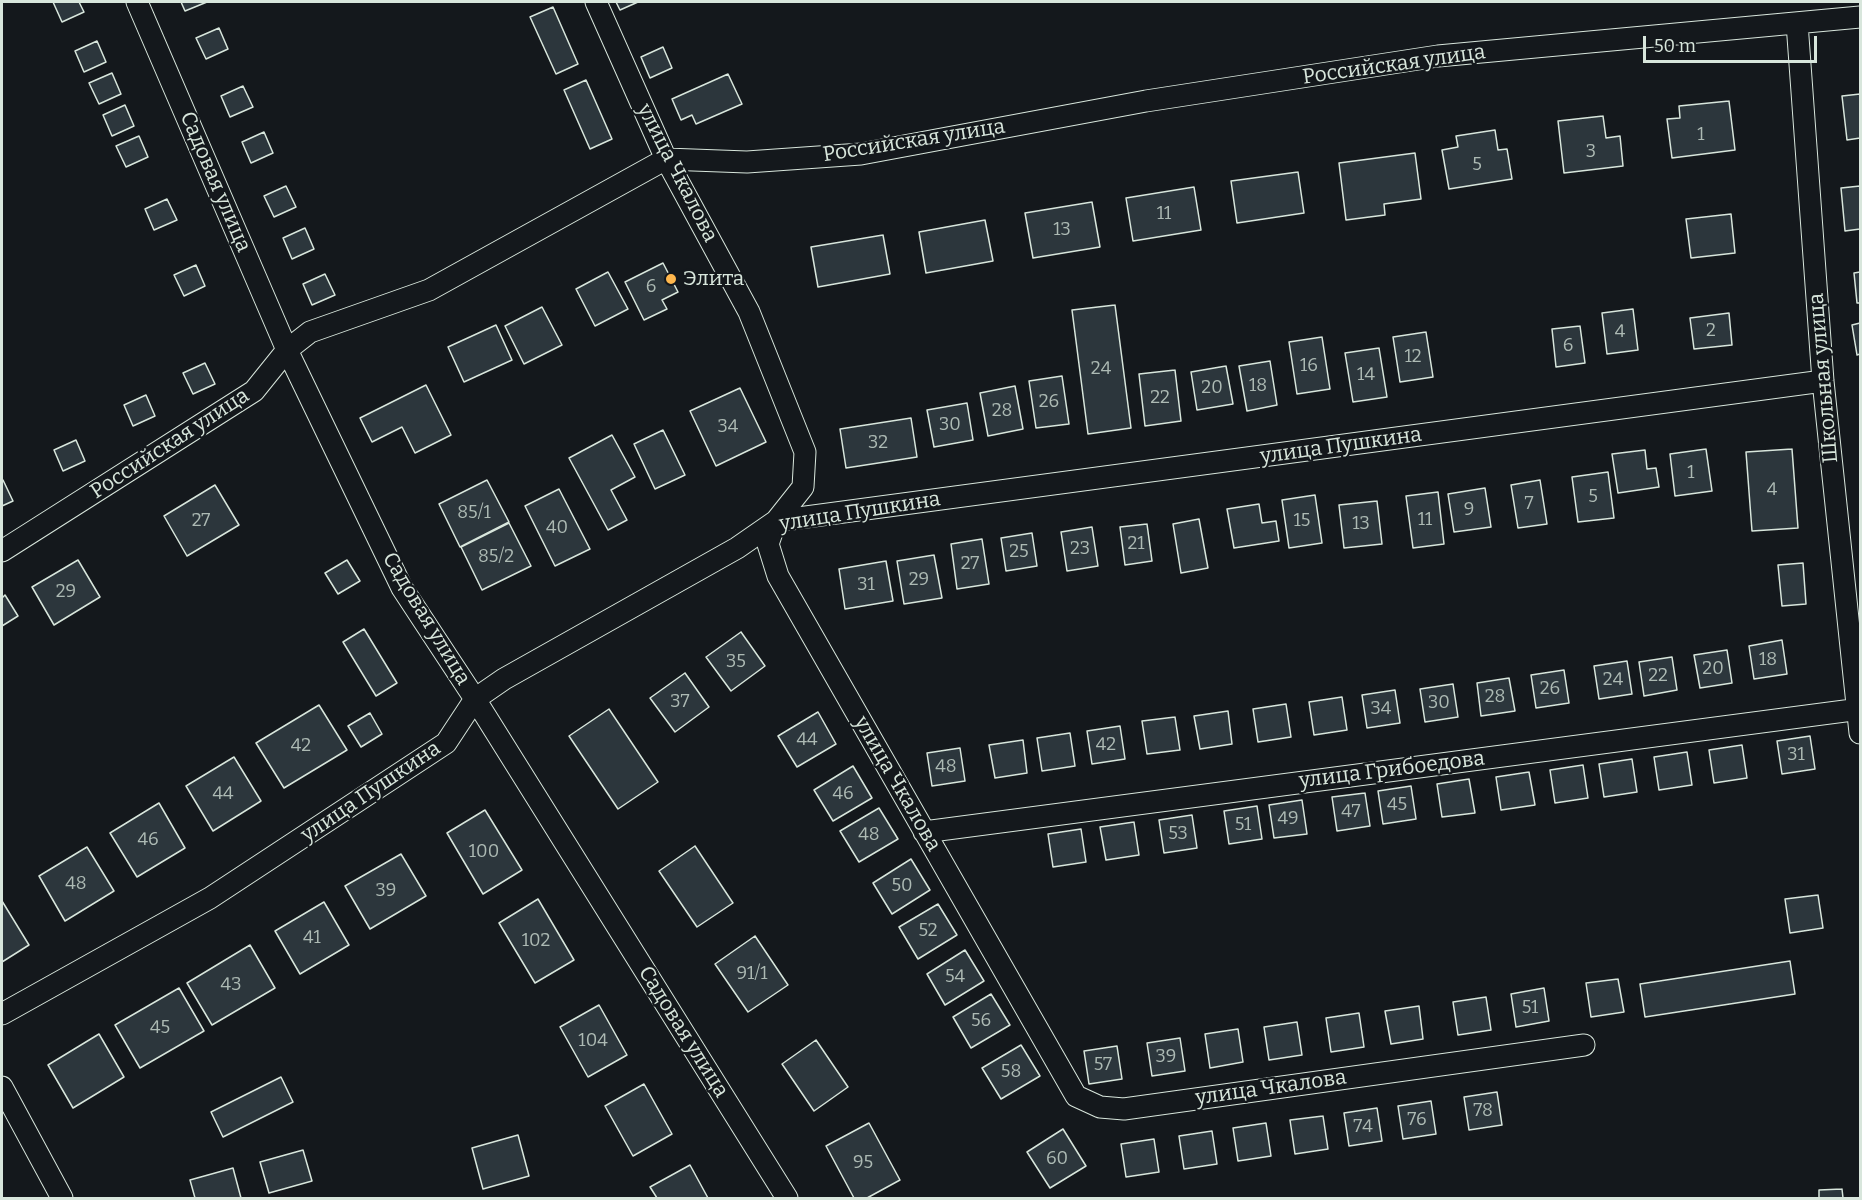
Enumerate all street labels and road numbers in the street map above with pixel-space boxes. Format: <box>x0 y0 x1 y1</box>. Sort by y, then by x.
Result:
street label: Российская улица <box>1301 40 1487 90</box>
street label: улица Чкалова <box>631 99 723 247</box>
street label: Садовая улица <box>174 108 256 256</box>
street label: Российская улица <box>821 114 1007 168</box>
street label: Школьная улица <box>1804 292 1844 464</box>
street label: Российская улица <box>86 383 254 505</box>
street label: улица Пушкина <box>1259 422 1423 470</box>
street label: улица Пушкина <box>778 487 942 537</box>
street label: Садовая улица <box>377 548 475 690</box>
street label: улица Чкалова <box>848 712 946 856</box>
street label: улица Пушкина <box>297 736 445 848</box>
street label: улица Грибоедова <box>1298 746 1486 794</box>
street label: Садовая улица <box>633 962 733 1102</box>
street label: улица Чкалова <box>1194 1065 1348 1111</box>

